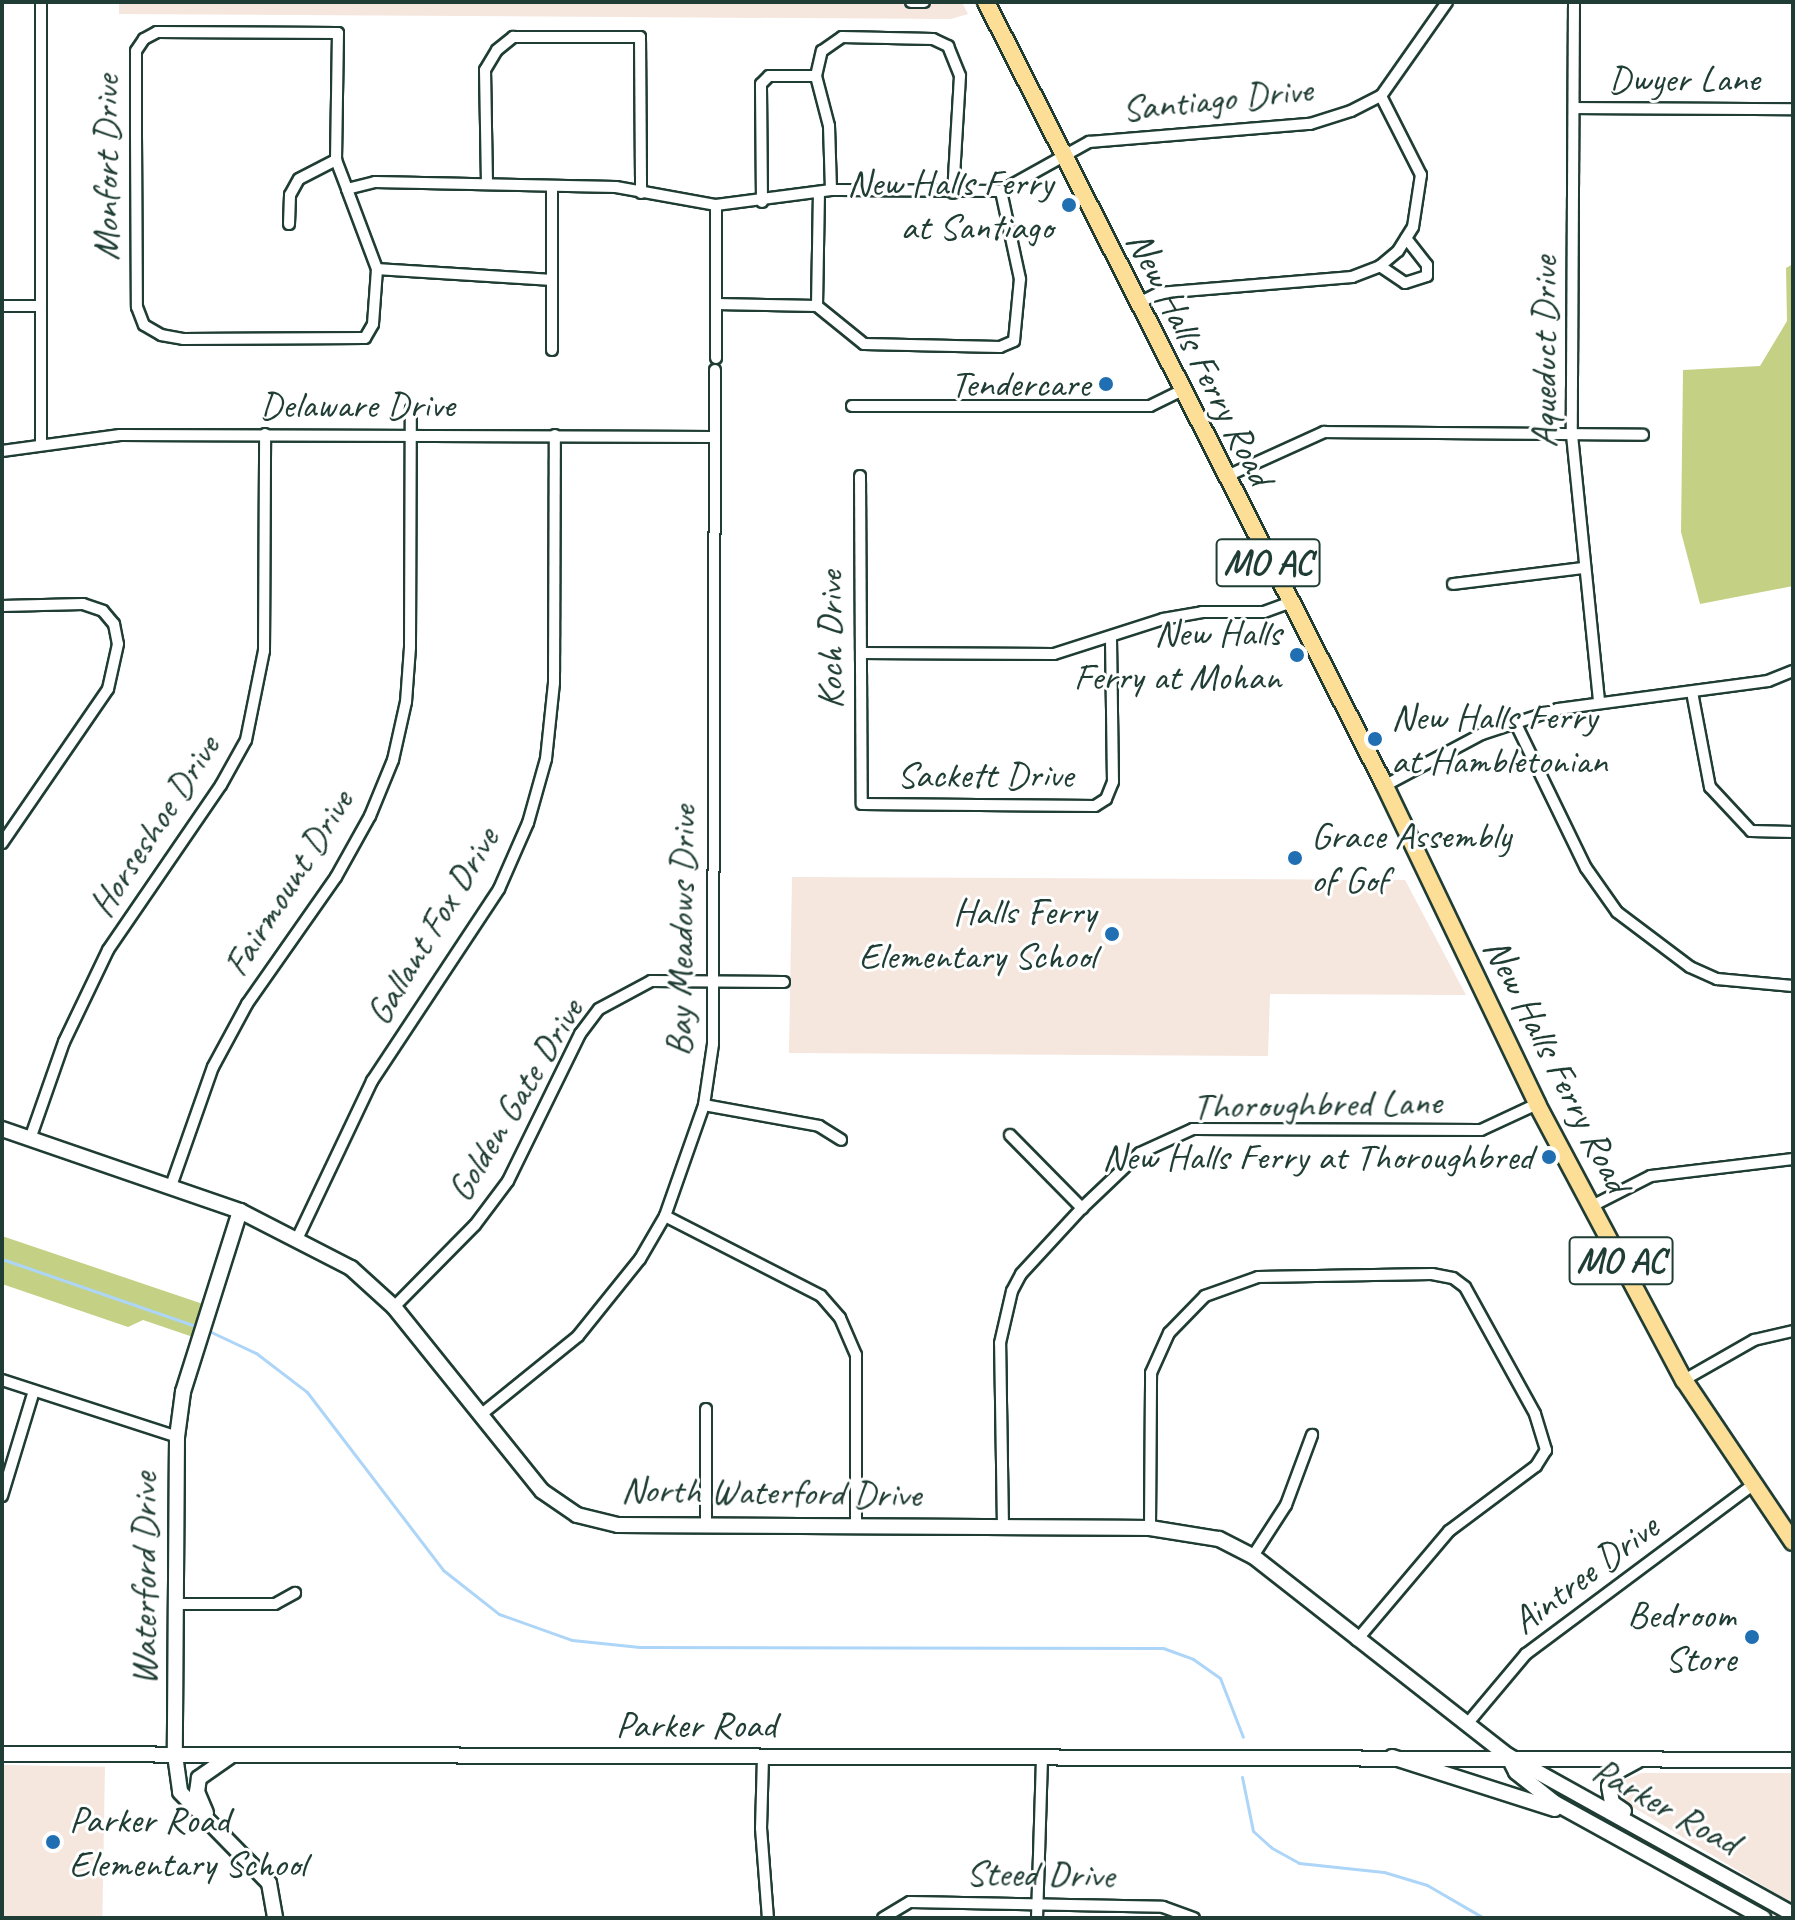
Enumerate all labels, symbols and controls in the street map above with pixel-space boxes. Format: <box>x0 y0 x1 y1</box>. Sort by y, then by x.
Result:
street label: Dwyer Lane <box>1608 56 1760 102</box>
street label: Santiago Drive <box>1119 66 1315 132</box>
street label: Monfort Drive <box>83 75 129 261</box>
place label: New Halls Ferry at Santiago <box>846 160 1053 250</box>
marker: New Halls Ferry at Santiago <box>1060 196 1078 214</box>
street label: New Halls Ferry Road <box>1116 223 1284 493</box>
street label: Aqueduct Drive <box>1521 256 1567 448</box>
place label: Tendercare <box>951 361 1090 407</box>
marker: Tendercare <box>1097 375 1115 393</box>
street label: Delaware Drive <box>259 382 455 428</box>
road number: MO AC <box>1216 531 1320 595</box>
street label: Koch Drive <box>807 571 853 709</box>
place label: New Halls Ferry at Mohan <box>1073 610 1281 700</box>
marker: New Halls Ferry at Mohan <box>1288 646 1306 664</box>
place label: New Halls Ferry at Hambletonian <box>1391 694 1606 784</box>
street label: Horseshoe Drive <box>78 727 230 925</box>
marker: New Halls Ferry at Hambletonian <box>1366 730 1384 748</box>
street label: Sackett Drive <box>896 752 1074 798</box>
street label: Fairmount Drive <box>213 781 363 985</box>
street label: Bay Meadows Drive <box>656 805 706 1057</box>
place label: Grace Assembly of Gof <box>1311 813 1509 902</box>
street label: Gallant Fox Drive <box>355 819 509 1033</box>
marker: Grace Assembly of Gof <box>1286 849 1304 867</box>
place label: Halls Ferry Elementary School <box>859 889 1096 978</box>
marker: Halls Ferry Elementary School <box>1103 925 1121 943</box>
street label: New Halls Ferry Road <box>1473 930 1641 1200</box>
street label: Golden Gate Drive <box>436 990 594 1210</box>
street label: Thoroughbred Lane <box>1191 1079 1443 1129</box>
place label: New Halls Ferry at Thoroughbred <box>1100 1134 1533 1180</box>
marker: New Halls Ferry at Thoroughbred <box>1540 1148 1558 1166</box>
road number: MO AC <box>1569 1229 1673 1293</box>
street label: North Waterford Drive <box>620 1467 922 1517</box>
street label: Waterford Drive <box>121 1472 167 1686</box>
street label: Aintree Drive <box>1503 1504 1667 1644</box>
place label: Bedroom Store <box>1627 1592 1736 1682</box>
marker: Bedroom Store <box>1743 1628 1761 1646</box>
street label: Parker Road <box>616 1702 776 1748</box>
street label: Parker Road <box>1585 1747 1747 1865</box>
place label: Parker Road Elementary School <box>69 1797 306 1886</box>
marker: Parker Road Elementary School <box>44 1833 62 1851</box>
street label: Steed Drive <box>965 1850 1115 1898</box>

